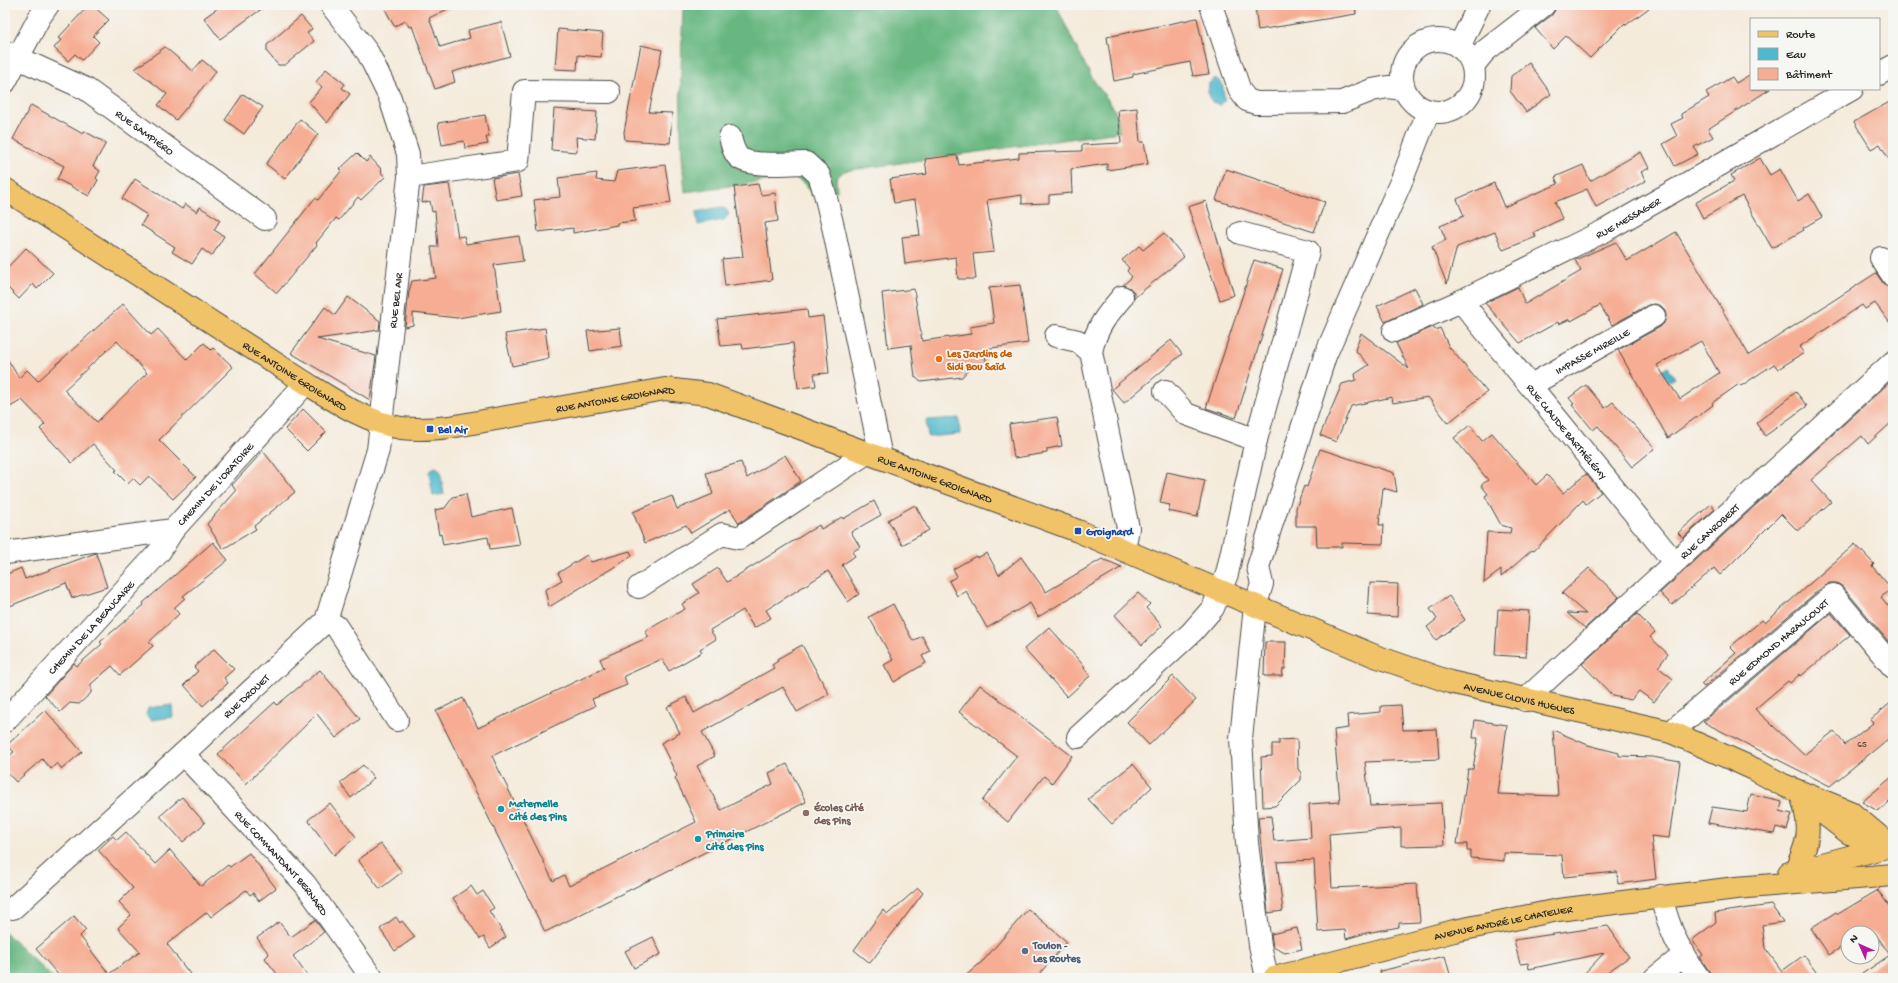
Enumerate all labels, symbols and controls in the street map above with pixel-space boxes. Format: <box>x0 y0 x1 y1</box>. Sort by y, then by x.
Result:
legend <box>1750 18 1880 90</box>
text: Route <box>1786 29 1816 43</box>
text: Eau <box>1786 49 1806 63</box>
text: Bâtiment <box>1785 69 1833 83</box>
street label: RUE SAMPIÉRO <box>112 108 176 159</box>
street label: RUE MESSAGER <box>1594 195 1664 242</box>
street label: RUE BEL AIR <box>388 271 406 329</box>
street label: IMPASSE MIREILLE <box>1554 326 1633 378</box>
street label: RUE ANTOINE GROIGNARD <box>240 340 349 415</box>
place label: Les Jardins de Sidi Bou Saïd <box>947 349 1013 374</box>
marker: Les Jardins de Sidi Bou Saïd <box>934 354 944 364</box>
street label: RUE CLAUDE BARTHÉLÉMY <box>1523 382 1608 483</box>
street label: RUE ANTOINE GROIGNARD <box>555 385 676 416</box>
marker: Bel Air <box>425 424 435 434</box>
place label: Bel Air <box>437 425 468 437</box>
street label: CHEMIN DE L'ORATOIRE <box>176 440 258 529</box>
street label: RUE ANTOINE GROIGNARD <box>876 453 994 507</box>
street label: RUE CANROBERT <box>1678 502 1743 563</box>
marker: Groignard <box>1073 526 1083 536</box>
place label: Groignard <box>1086 527 1134 540</box>
street label: CHEMIN DE LA BEAUCAIRE <box>46 579 138 678</box>
street label: RUE EDMOND HARAUCOURT <box>1727 597 1832 689</box>
street label: RUE DROUET <box>222 672 273 722</box>
street label: AVENUE CLOVIS HUGUES <box>1462 681 1577 718</box>
house number: 65 <box>1857 740 1867 751</box>
place label: Maternelle Cité des Pins <box>508 798 568 824</box>
place label: Écoles Cité des Pins <box>813 801 865 828</box>
marker: Maternelle Cité des Pins <box>496 804 506 814</box>
marker: Écoles Cité des Pins <box>801 808 811 818</box>
street label: RUE COMMANDANT BERNARD <box>231 809 330 919</box>
place label: Primaire Cité des Pins <box>705 829 765 854</box>
marker: Primaire Cité des Pins <box>693 834 703 844</box>
street label: AVENUE ANDRÉ LE CHATELIER <box>1433 904 1575 944</box>
north arrow <box>1840 925 1880 965</box>
text: N <box>1848 933 1861 946</box>
place label: Toulon - Les Routes <box>1032 941 1081 966</box>
marker: Toulon - Les Routes <box>1020 946 1030 956</box>

